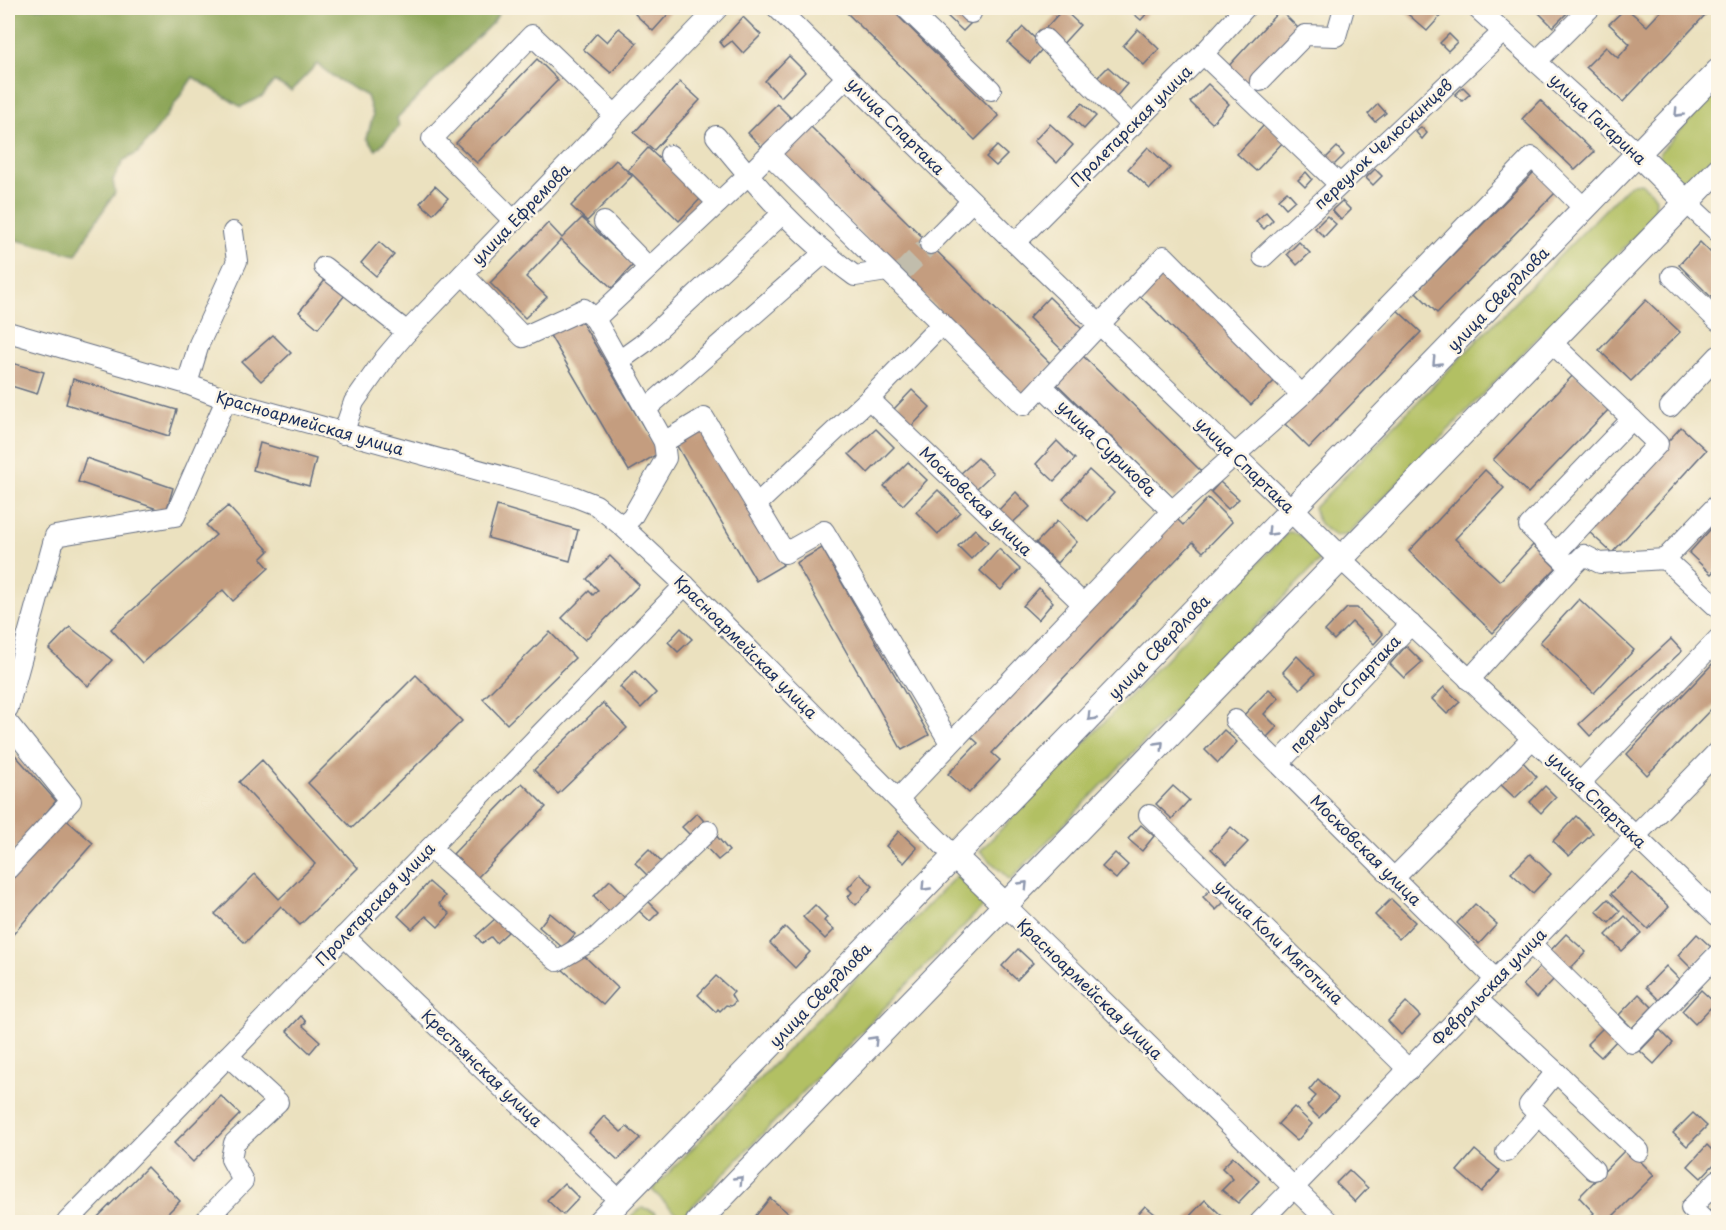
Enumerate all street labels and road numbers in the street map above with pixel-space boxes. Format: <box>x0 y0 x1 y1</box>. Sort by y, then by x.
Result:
street label: Пролетарская улица <box>1064 59 1197 192</box>
street label: улица Гагарина <box>1545 67 1653 170</box>
street label: улица Спартака <box>842 71 951 180</box>
street label: переулок Челюскинцев <box>1308 72 1457 214</box>
street label: улица Ефремова <box>465 157 575 270</box>
street label: улица Свердлова <box>1441 241 1554 356</box>
street label: Красноармейская улица <box>214 384 407 460</box>
street label: улица Сурикова <box>1053 394 1163 501</box>
street label: улица Спартака <box>1191 411 1301 518</box>
street label: Московская улица <box>915 440 1039 561</box>
street label: Красноармейская улица <box>670 569 824 723</box>
street label: улица Свердлова <box>1102 589 1215 704</box>
street label: переулок Спартака <box>1283 629 1405 758</box>
street label: улица Спартака <box>1543 746 1653 853</box>
street label: Московская улица <box>1306 788 1428 910</box>
street label: Пролетарская улица <box>309 836 440 970</box>
street label: улица Коли Мяготина <box>1210 873 1349 1009</box>
street label: Красноармейская улица <box>1013 912 1169 1064</box>
street label: Февральская улица <box>1426 922 1551 1051</box>
street label: улица Свердлова <box>763 937 876 1052</box>
street label: Крестьянская улица <box>417 1003 549 1132</box>

